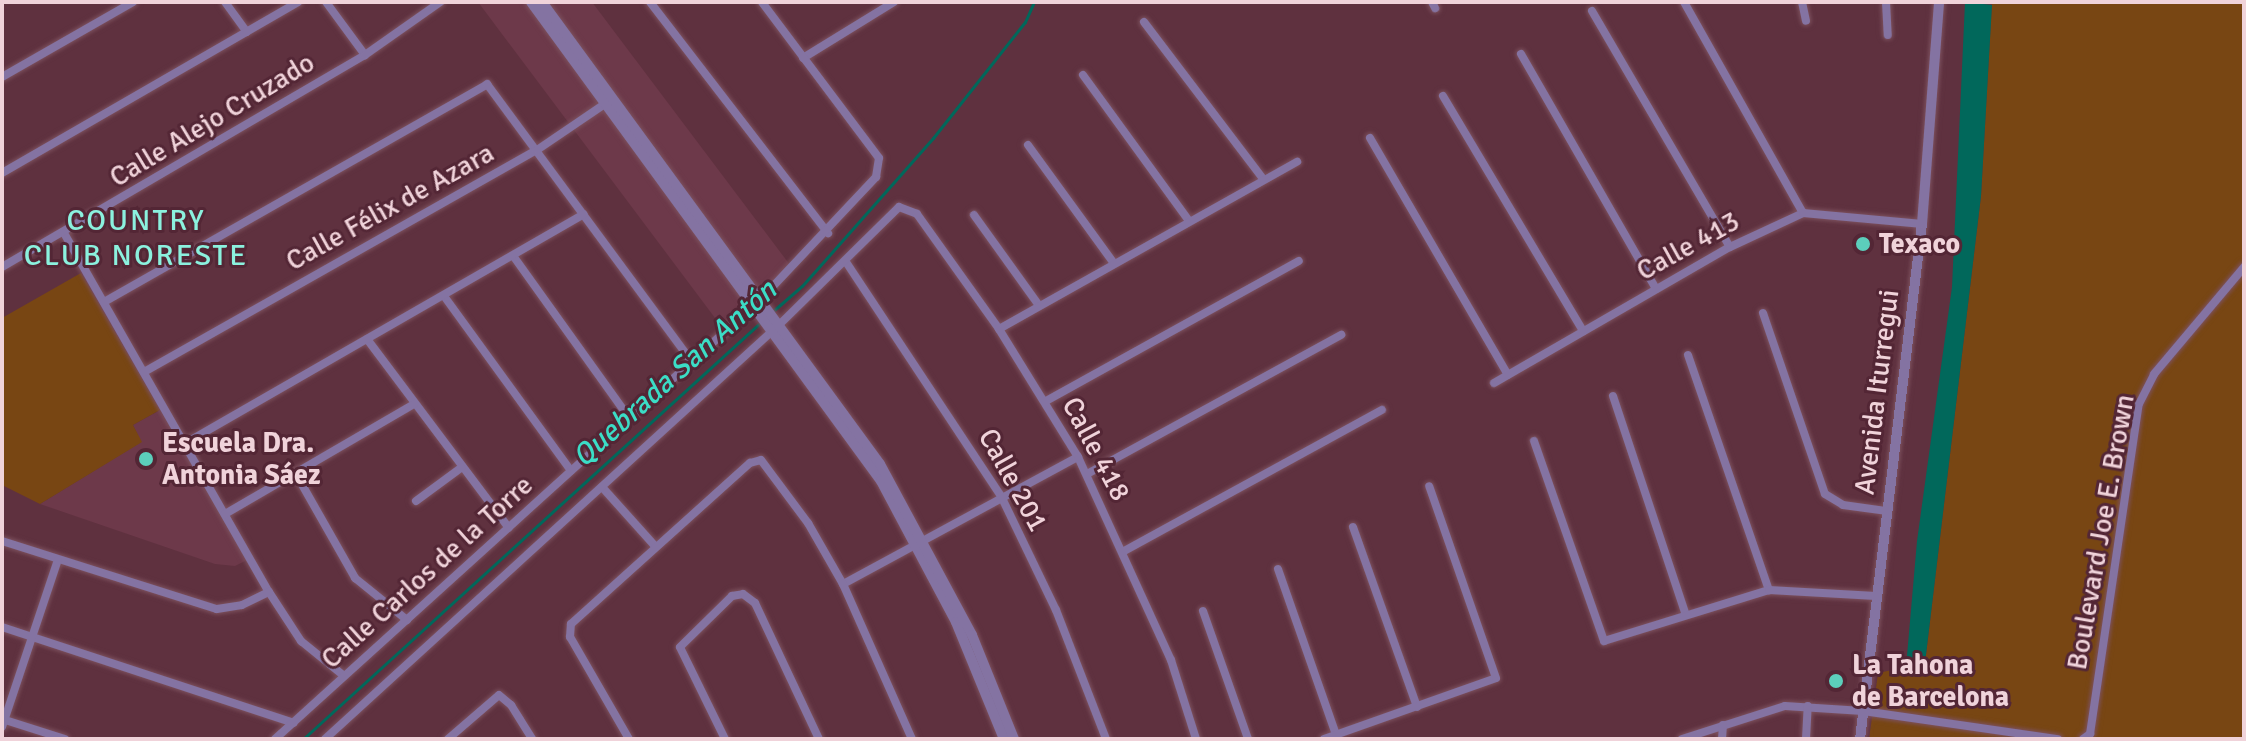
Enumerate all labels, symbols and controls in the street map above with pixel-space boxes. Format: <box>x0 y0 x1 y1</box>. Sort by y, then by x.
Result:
street label: Calle Alejo Cruzado <box>104 46 320 194</box>
street label: Calle Félix de Azara <box>280 136 500 278</box>
district label: COUNTRY CLUB NORESTE <box>24 203 248 274</box>
street label: Calle 413 <box>1631 204 1745 288</box>
place label: Texaco <box>1879 227 1960 261</box>
marker: Texaco <box>1854 235 1872 253</box>
water label: Quebrada San Antón <box>566 273 784 475</box>
street label: Avenida Iturregui <box>1848 288 1906 496</box>
street label: Calle 418 <box>1055 392 1137 506</box>
street label: Boulevard Joe E. Brown <box>2060 392 2142 672</box>
street label: Calle 201 <box>971 423 1055 537</box>
place label: Escuela Dra. Antonia Sáez <box>162 426 321 492</box>
marker: Escuela Dra. Antonia Sáez <box>137 450 155 468</box>
street label: Calle Carlos de la Torre <box>314 468 540 676</box>
place label: La Tahona de Barcelona <box>1852 648 2009 714</box>
marker: La Tahona de Barcelona <box>1827 672 1845 690</box>

